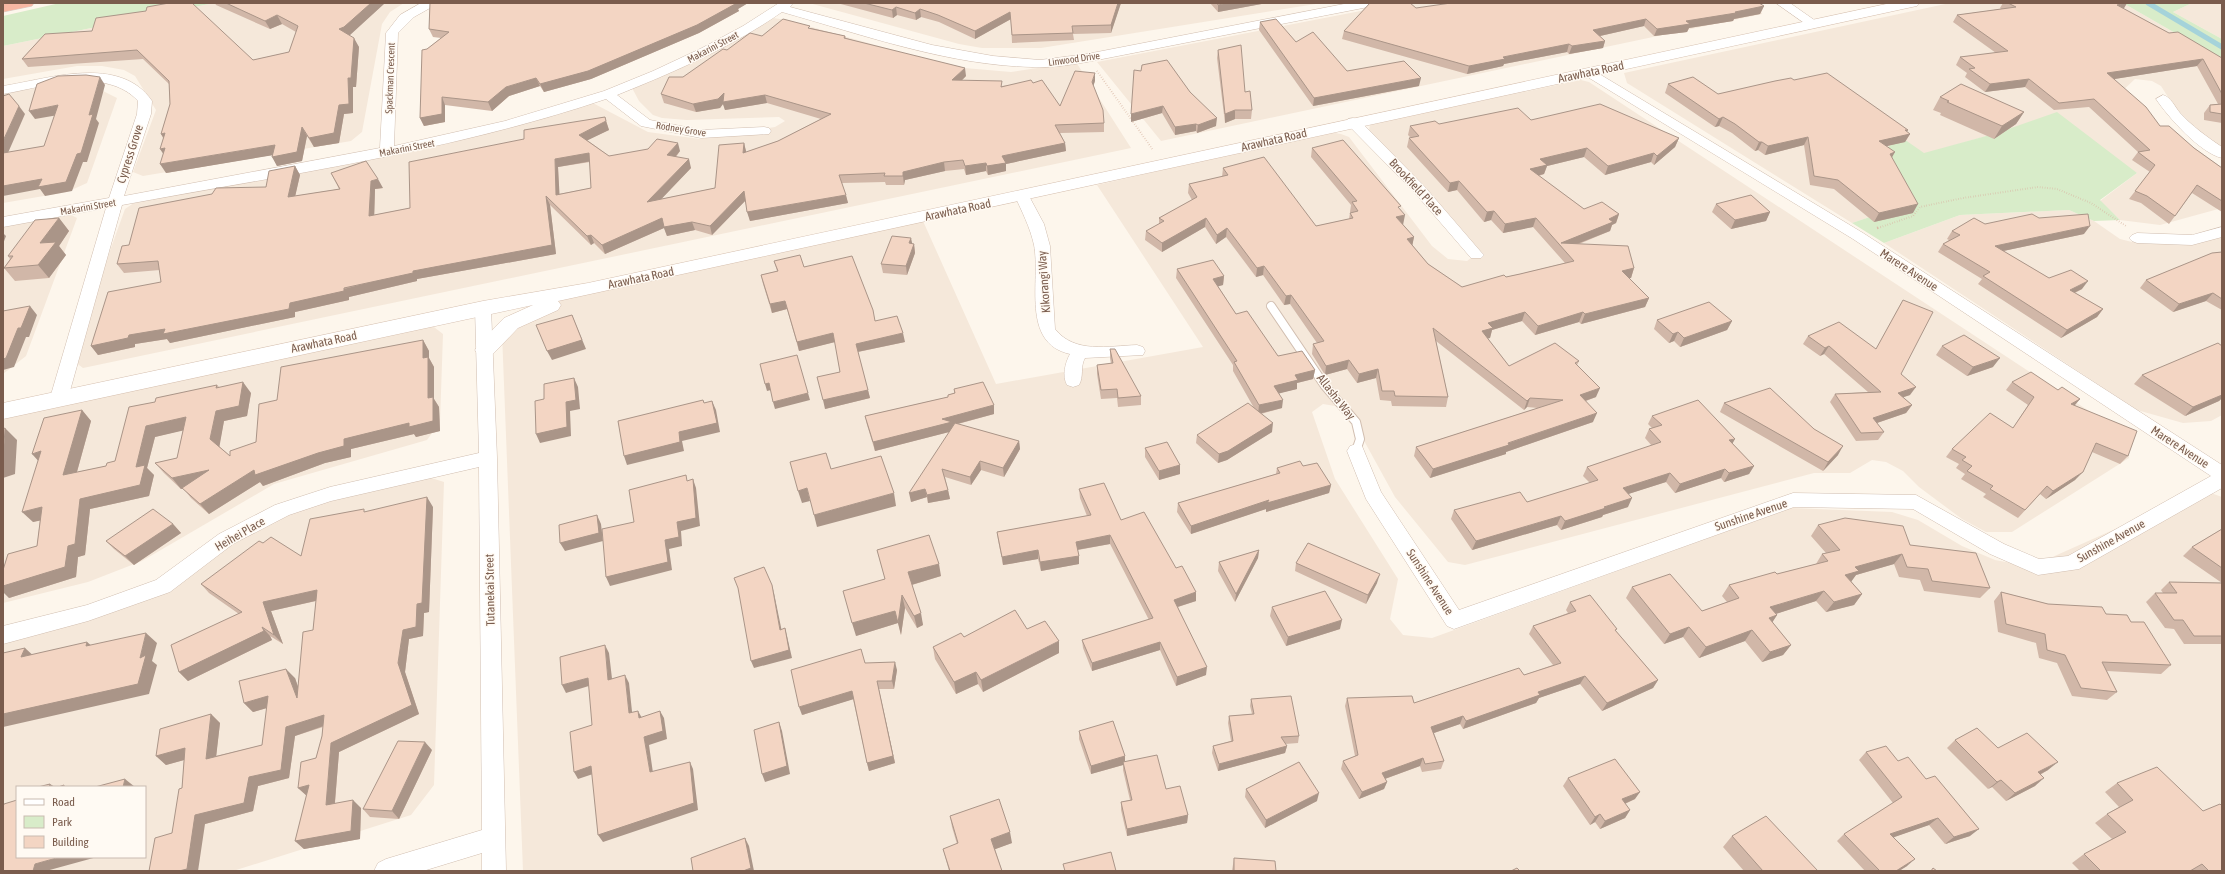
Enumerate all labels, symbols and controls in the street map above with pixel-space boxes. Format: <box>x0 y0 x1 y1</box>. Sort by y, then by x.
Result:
street label: Makarini Street <box>686 29 740 65</box>
street label: Spackman Crescent <box>383 42 397 114</box>
street label: Linwood Drive <box>1048 50 1101 68</box>
street label: Arawhata Road <box>1557 58 1625 86</box>
street label: Rodney Grove <box>655 120 707 138</box>
street label: Cypress Grove <box>114 123 146 185</box>
street label: Arawhata Road <box>1240 126 1308 154</box>
street label: Makarini Street <box>378 137 436 159</box>
street label: Brookfield Place <box>1386 156 1446 218</box>
street label: Arawhata Road <box>924 196 992 224</box>
street label: Makarini Street <box>59 197 117 217</box>
street label: Marere Avenue <box>1877 246 1941 294</box>
street label: Kikorangi Way <box>1035 250 1053 314</box>
street label: Arawhata Road <box>607 264 675 292</box>
street label: Arawhata Road <box>290 328 358 356</box>
street label: Allasha Way <box>1314 371 1358 423</box>
street label: Marere Avenue <box>2148 423 2212 471</box>
street label: Sunshine Avenue <box>1713 496 1789 534</box>
street label: Heihei Place <box>213 514 267 554</box>
street label: Sunshine Avenue <box>2075 517 2147 565</box>
street label: Sunshine Avenue <box>1404 546 1456 618</box>
street label: Tutanekai Street <box>482 553 498 626</box>
legend <box>16 786 146 858</box>
text: Road <box>52 795 75 809</box>
text: Park <box>52 815 73 829</box>
text: Building <box>52 835 90 849</box>

